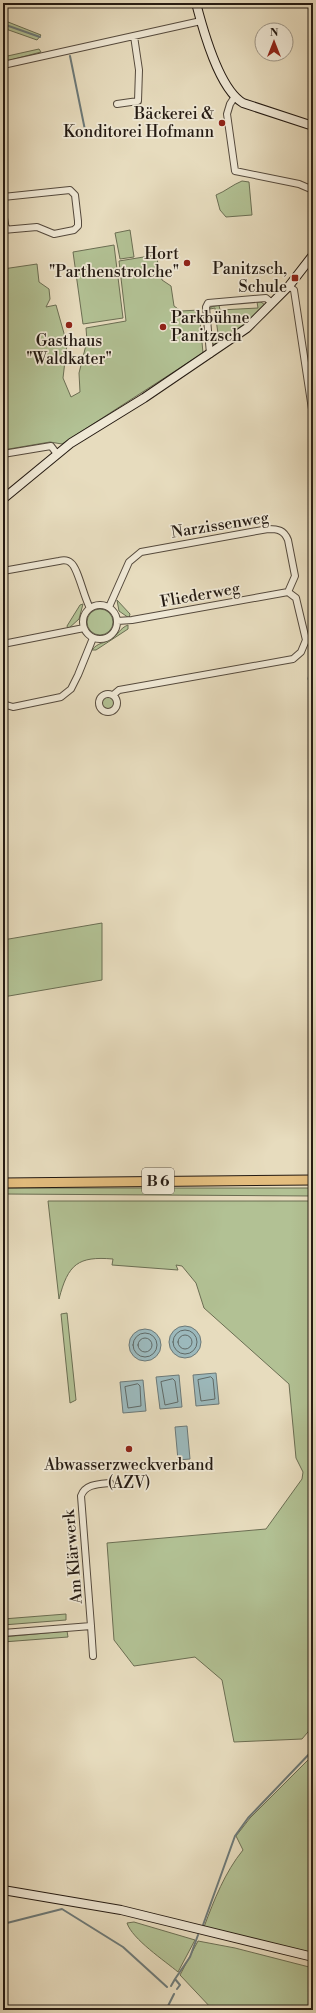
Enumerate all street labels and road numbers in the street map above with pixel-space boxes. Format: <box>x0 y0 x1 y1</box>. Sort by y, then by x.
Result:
street label: Narzissenweg <box>170 507 271 543</box>
street label: Fliederweg <box>159 578 242 612</box>
road number: B 6 <box>142 1168 174 1194</box>
street label: Am Klärwerk <box>59 1507 87 1606</box>

